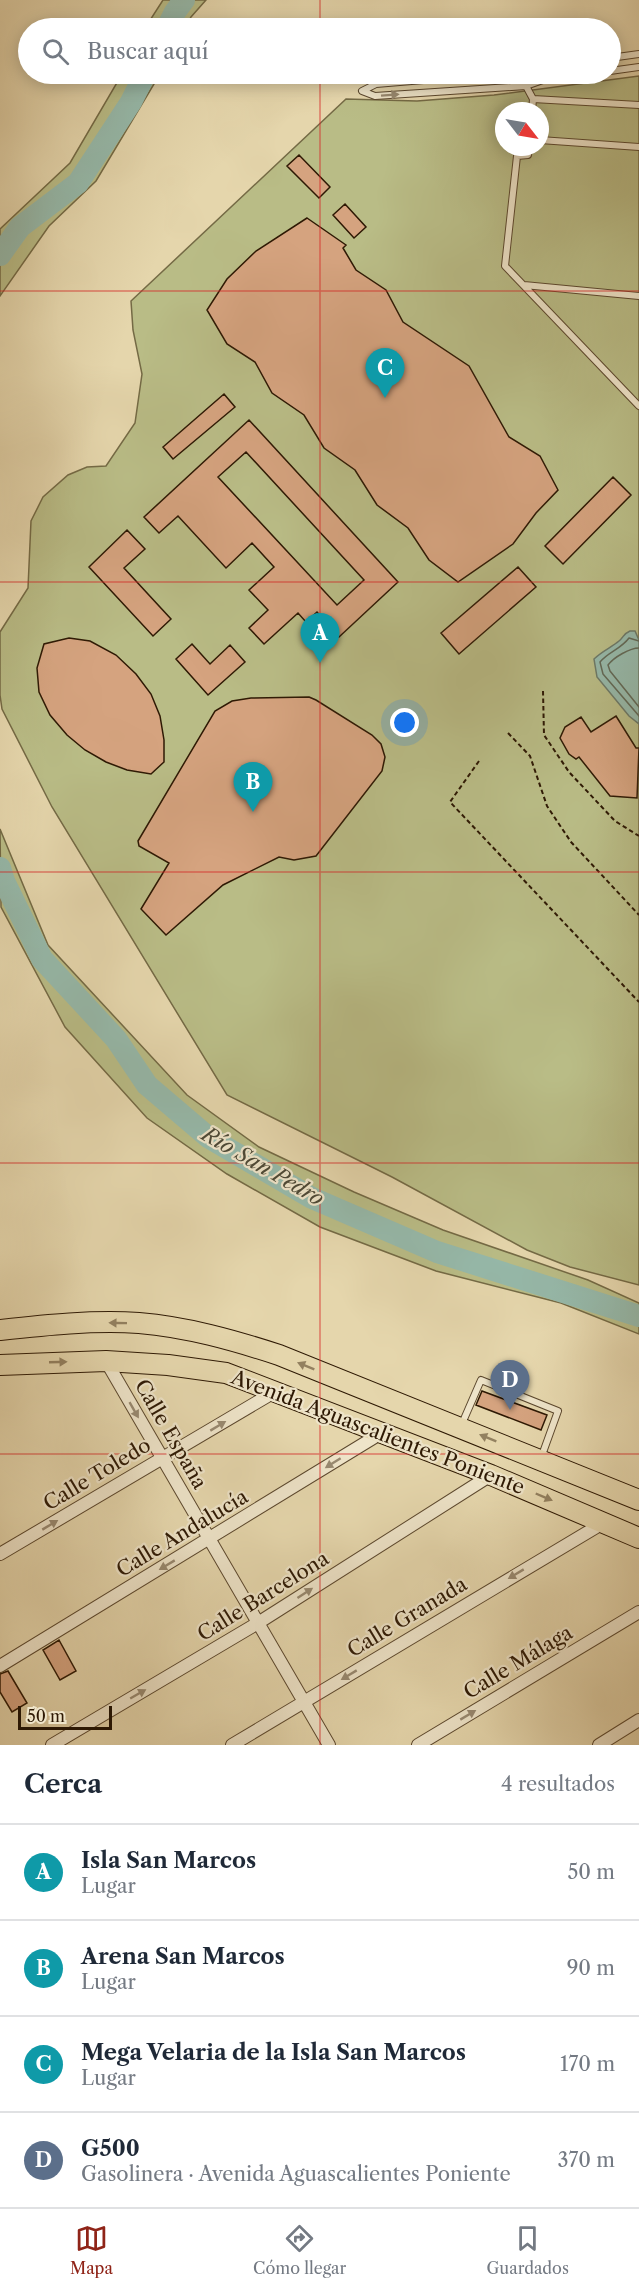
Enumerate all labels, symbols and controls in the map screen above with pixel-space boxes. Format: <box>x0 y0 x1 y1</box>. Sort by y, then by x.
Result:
search box <box>18 18 621 84</box>
icon: search <box>39 35 72 68</box>
text: Buscar aquí <box>87 38 209 65</box>
one-way arrow <box>380 90 399 100</box>
north arrow <box>495 102 549 156</box>
pin: C <box>366 348 404 398</box>
pin: A <box>300 614 340 663</box>
your location <box>390 708 419 737</box>
pin: B <box>234 762 272 812</box>
water label: Río San Pedro <box>196 1120 329 1211</box>
one-way arrow <box>108 1318 127 1328</box>
one-way arrow <box>49 1357 68 1367</box>
pin: D <box>490 1360 530 1410</box>
one-way arrow <box>297 1361 315 1371</box>
street label: Avenida Aguascalientes Poniente <box>227 1364 528 1499</box>
street label: Calle España <box>130 1375 212 1493</box>
one-way arrow <box>129 1402 140 1418</box>
one-way arrow <box>210 1420 226 1431</box>
street label: Calle Toledo <box>39 1433 155 1515</box>
one-way arrow <box>479 1433 497 1442</box>
one-way arrow <box>325 1457 341 1468</box>
street label: Calle Andalucía <box>112 1484 252 1582</box>
one-way arrow <box>536 1492 554 1502</box>
one-way arrow <box>42 1519 58 1530</box>
street label: Calle Barcelona <box>193 1546 333 1646</box>
one-way arrow <box>159 1560 175 1571</box>
one-way arrow <box>508 1569 524 1580</box>
street label: Calle Granada <box>343 1572 471 1662</box>
one-way arrow <box>297 1588 313 1599</box>
street label: Calle Málaga <box>459 1620 577 1704</box>
one-way arrow <box>341 1669 357 1680</box>
one-way arrow <box>130 1689 147 1699</box>
scale bar <box>18 1703 112 1730</box>
text: 50 m <box>27 1706 65 1726</box>
one-way arrow <box>460 1709 476 1720</box>
text: Cerca <box>24 1768 102 1800</box>
text: 4 resultados <box>501 1772 615 1796</box>
text: Isla San Marcos <box>81 1847 256 1874</box>
text: A <box>36 1860 51 1884</box>
text: 50 m <box>568 1860 615 1884</box>
text: Lugar <box>81 1874 136 1898</box>
text: Arena San Marcos <box>81 1943 285 1970</box>
text: B <box>36 1956 51 1980</box>
text: 90 m <box>567 1956 615 1980</box>
text: Lugar <box>81 1970 136 1994</box>
text: Mega Velaria de la Isla San Marcos <box>81 2039 466 2066</box>
text: C <box>35 2052 52 2076</box>
text: 170 m <box>560 2052 615 2076</box>
text: Lugar <box>81 2066 136 2090</box>
text: G500 <box>81 2135 140 2162</box>
text: D <box>35 2148 52 2172</box>
text: 370 m <box>558 2148 615 2172</box>
text: Gasolinera · Avenida Aguascalientes Poniente <box>81 2162 511 2186</box>
tab: Mapa <box>70 2222 113 2278</box>
tab: Cómo llegar <box>253 2222 346 2278</box>
tab: Guardados <box>486 2222 569 2278</box>

